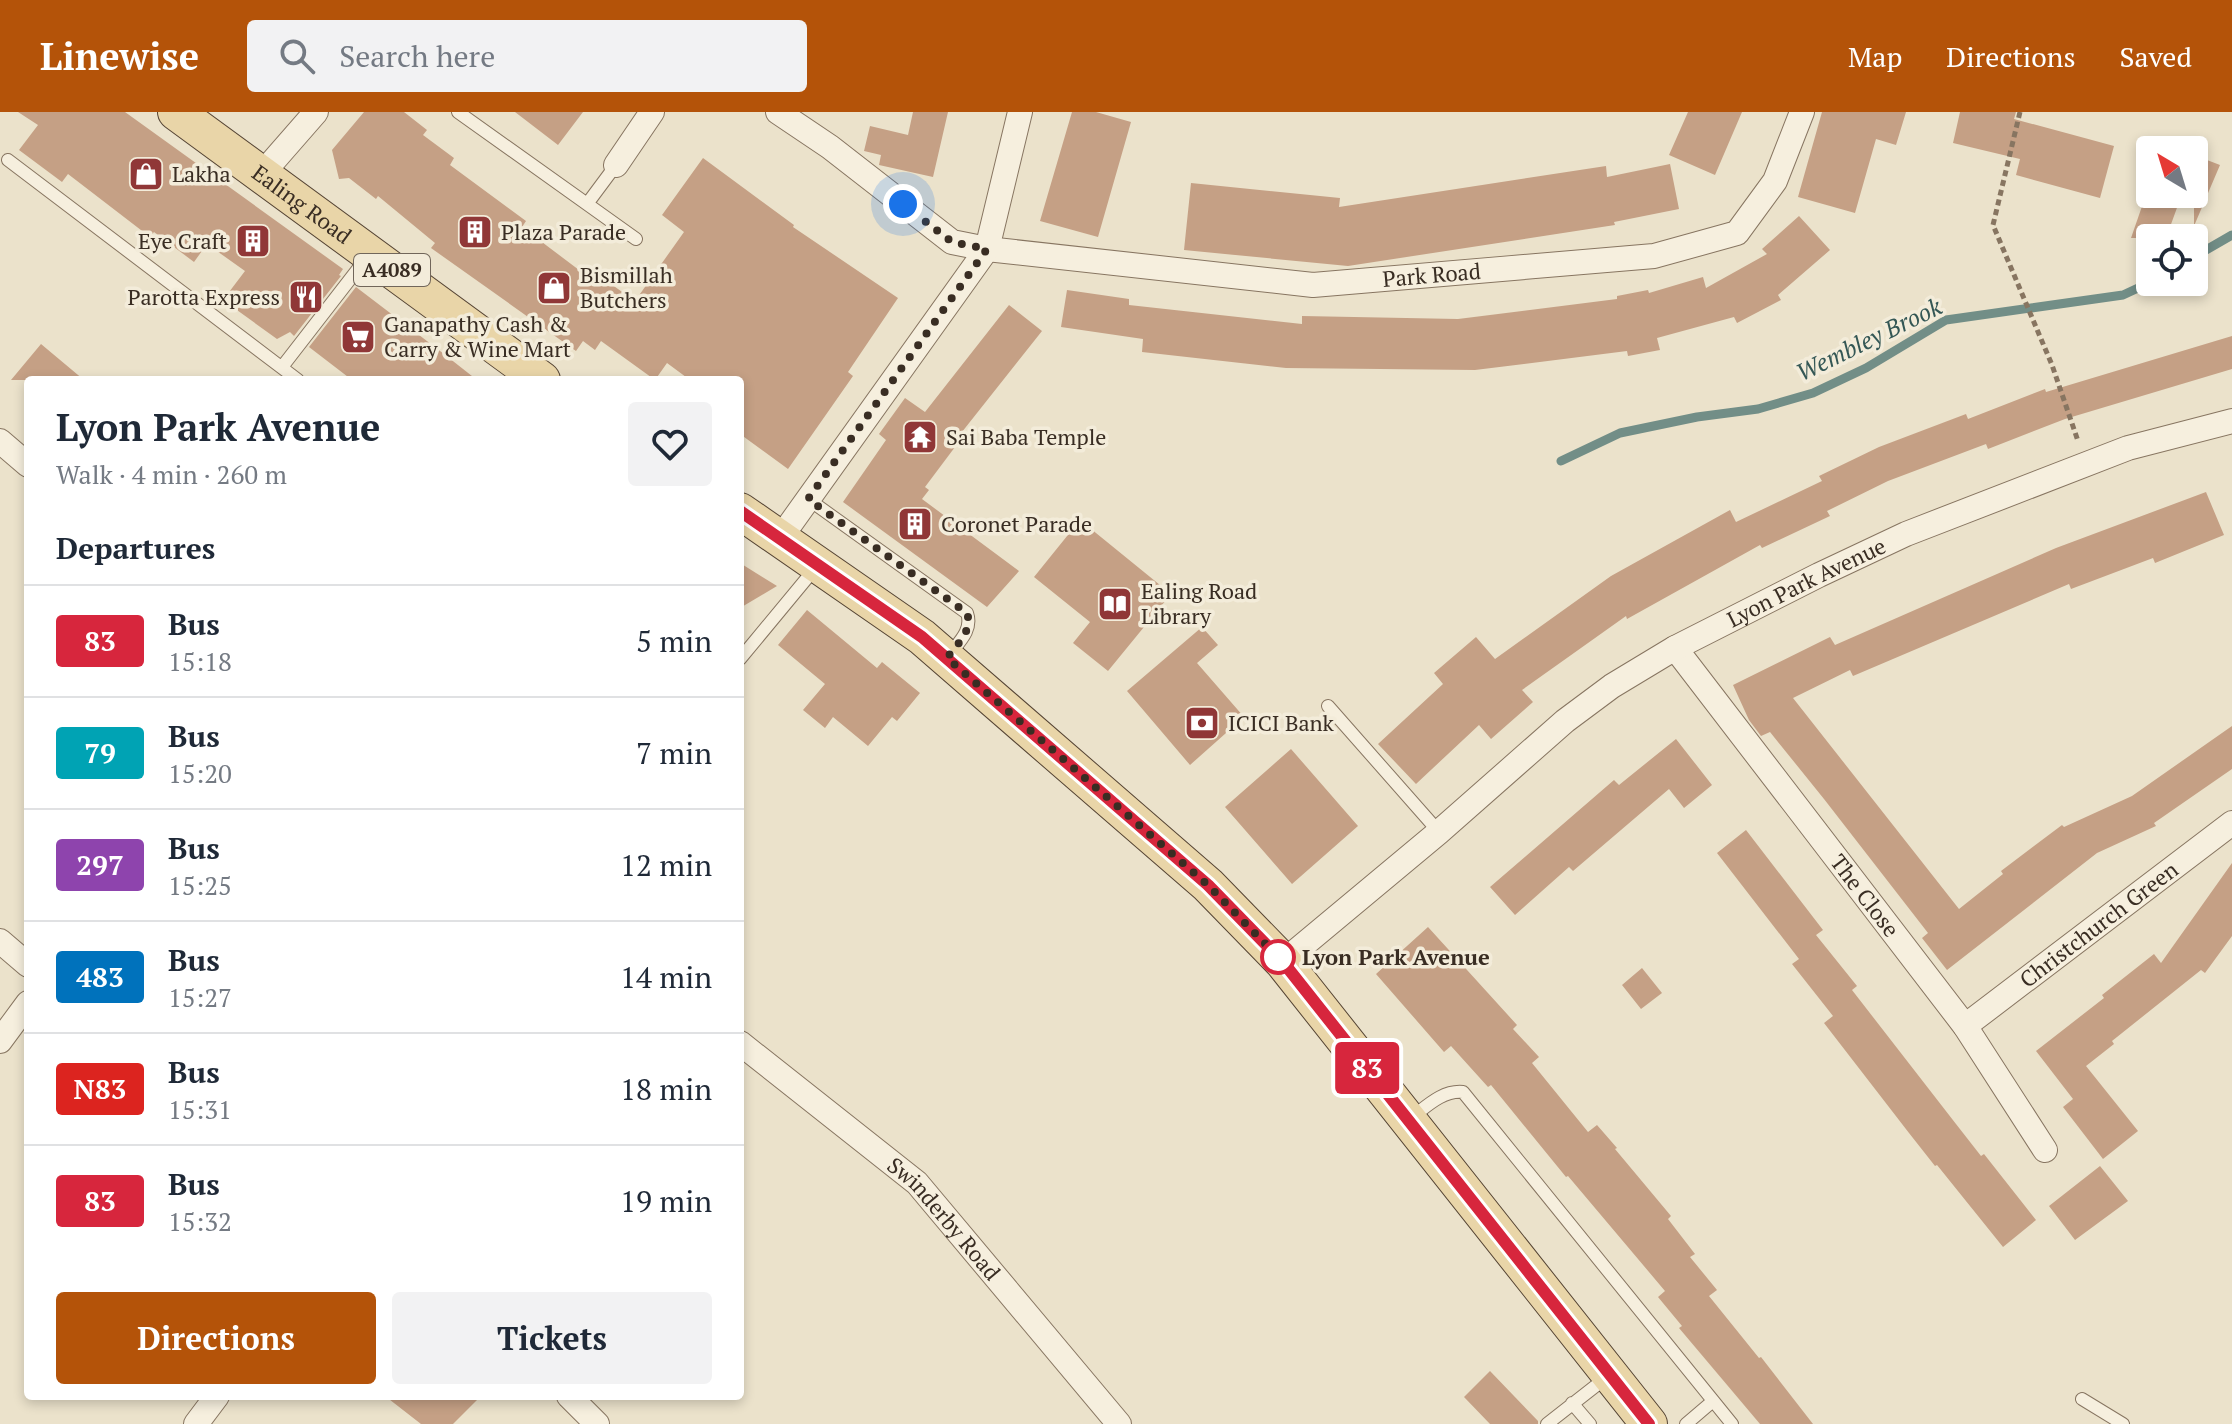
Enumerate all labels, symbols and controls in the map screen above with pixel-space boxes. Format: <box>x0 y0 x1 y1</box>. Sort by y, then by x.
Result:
search box <box>247 20 807 92</box>
text: Linewise <box>40 31 199 81</box>
icon: search <box>275 34 319 78</box>
text: Search here <box>339 36 495 76</box>
text: Map <box>1848 38 1902 75</box>
text: Directions <box>1946 38 2076 75</box>
text: Saved <box>2120 38 2192 75</box>
north arrow <box>2136 136 2208 208</box>
map controls <box>2136 136 2208 296</box>
shop icon: Lakha <box>127 155 165 193</box>
street label: Ealing Road <box>247 158 358 250</box>
place label: Lakha <box>172 159 231 188</box>
your location <box>883 184 923 224</box>
building icon: Plaza Parade <box>456 213 494 251</box>
place label: Plaza Parade <box>501 217 626 246</box>
building icon: Eye Craft <box>234 222 272 260</box>
button: locate <box>2136 224 2208 296</box>
place label: Eye Craft <box>138 226 227 255</box>
road number: A4089 <box>354 254 430 286</box>
street label: Park Road <box>1381 256 1482 293</box>
place label: Bismillah Butchers <box>580 260 673 314</box>
shop icon: Bismillah Butchers <box>535 269 573 307</box>
restaurant icon: Parotta Express <box>287 278 325 316</box>
place label: Parotta Express <box>127 282 280 311</box>
water label: Wembley Brook <box>1791 290 1947 388</box>
place label: Ganapathy Cash & Carry & Wine Mart <box>384 309 571 363</box>
supermarket icon: Ganapathy Cash & Carry & Wine Mart <box>339 318 377 356</box>
text: Lyon Park Avenue <box>56 402 380 452</box>
button: heart <box>628 402 712 486</box>
temple icon: Sai Baba Temple <box>901 418 939 456</box>
place label: Sai Baba Temple <box>946 422 1106 451</box>
text: Walk · 4 min · 260 m <box>56 457 287 491</box>
building icon: Coronet Parade <box>896 505 934 543</box>
place label: Coronet Parade <box>941 509 1092 538</box>
text: Departures <box>56 528 215 568</box>
street label: Lyon Park Avenue <box>1722 531 1890 633</box>
place label: Ealing Road Library <box>1141 576 1257 630</box>
library icon: Ealing Road Library <box>1096 585 1134 623</box>
text: Bus <box>168 604 220 644</box>
text: 5 min <box>636 621 712 661</box>
text: 83 <box>84 622 116 659</box>
text: 15:18 <box>168 644 232 678</box>
bank icon: ICICI Bank <box>1183 704 1221 742</box>
place label: ICICI Bank <box>1228 708 1335 737</box>
text: Bus <box>168 716 220 756</box>
text: 7 min <box>636 733 712 773</box>
text: 79 <box>84 734 116 771</box>
text: 15:20 <box>168 756 232 790</box>
text: Bus <box>168 828 220 868</box>
text: 12 min <box>620 845 712 885</box>
text: 297 <box>76 846 124 883</box>
street label: The Close <box>1824 848 1906 942</box>
street label: Christchurch Green <box>2013 854 2183 993</box>
text: 15:25 <box>168 868 232 902</box>
text: Bus <box>168 940 220 980</box>
marker: Lyon Park Avenue <box>1261 940 1295 974</box>
place label: Lyon Park Avenue <box>1302 942 1490 971</box>
text: 14 min <box>620 957 712 997</box>
text: 483 <box>76 958 124 995</box>
text: 15:27 <box>168 980 232 1014</box>
line badge: 83 <box>1331 1042 1403 1094</box>
text: 83 <box>1351 1049 1383 1086</box>
text: Bus <box>168 1052 220 1092</box>
text: 18 min <box>620 1069 712 1109</box>
text: N83 <box>74 1070 126 1107</box>
text: 15:31 <box>168 1092 232 1126</box>
street label: Swinderby Road <box>882 1150 1007 1286</box>
text: Bus <box>168 1164 220 1204</box>
text: 19 min <box>620 1181 712 1221</box>
text: 83 <box>84 1182 116 1219</box>
text: 15:32 <box>168 1204 232 1238</box>
button: Directions <box>56 1292 376 1384</box>
button: Tickets <box>392 1292 712 1384</box>

